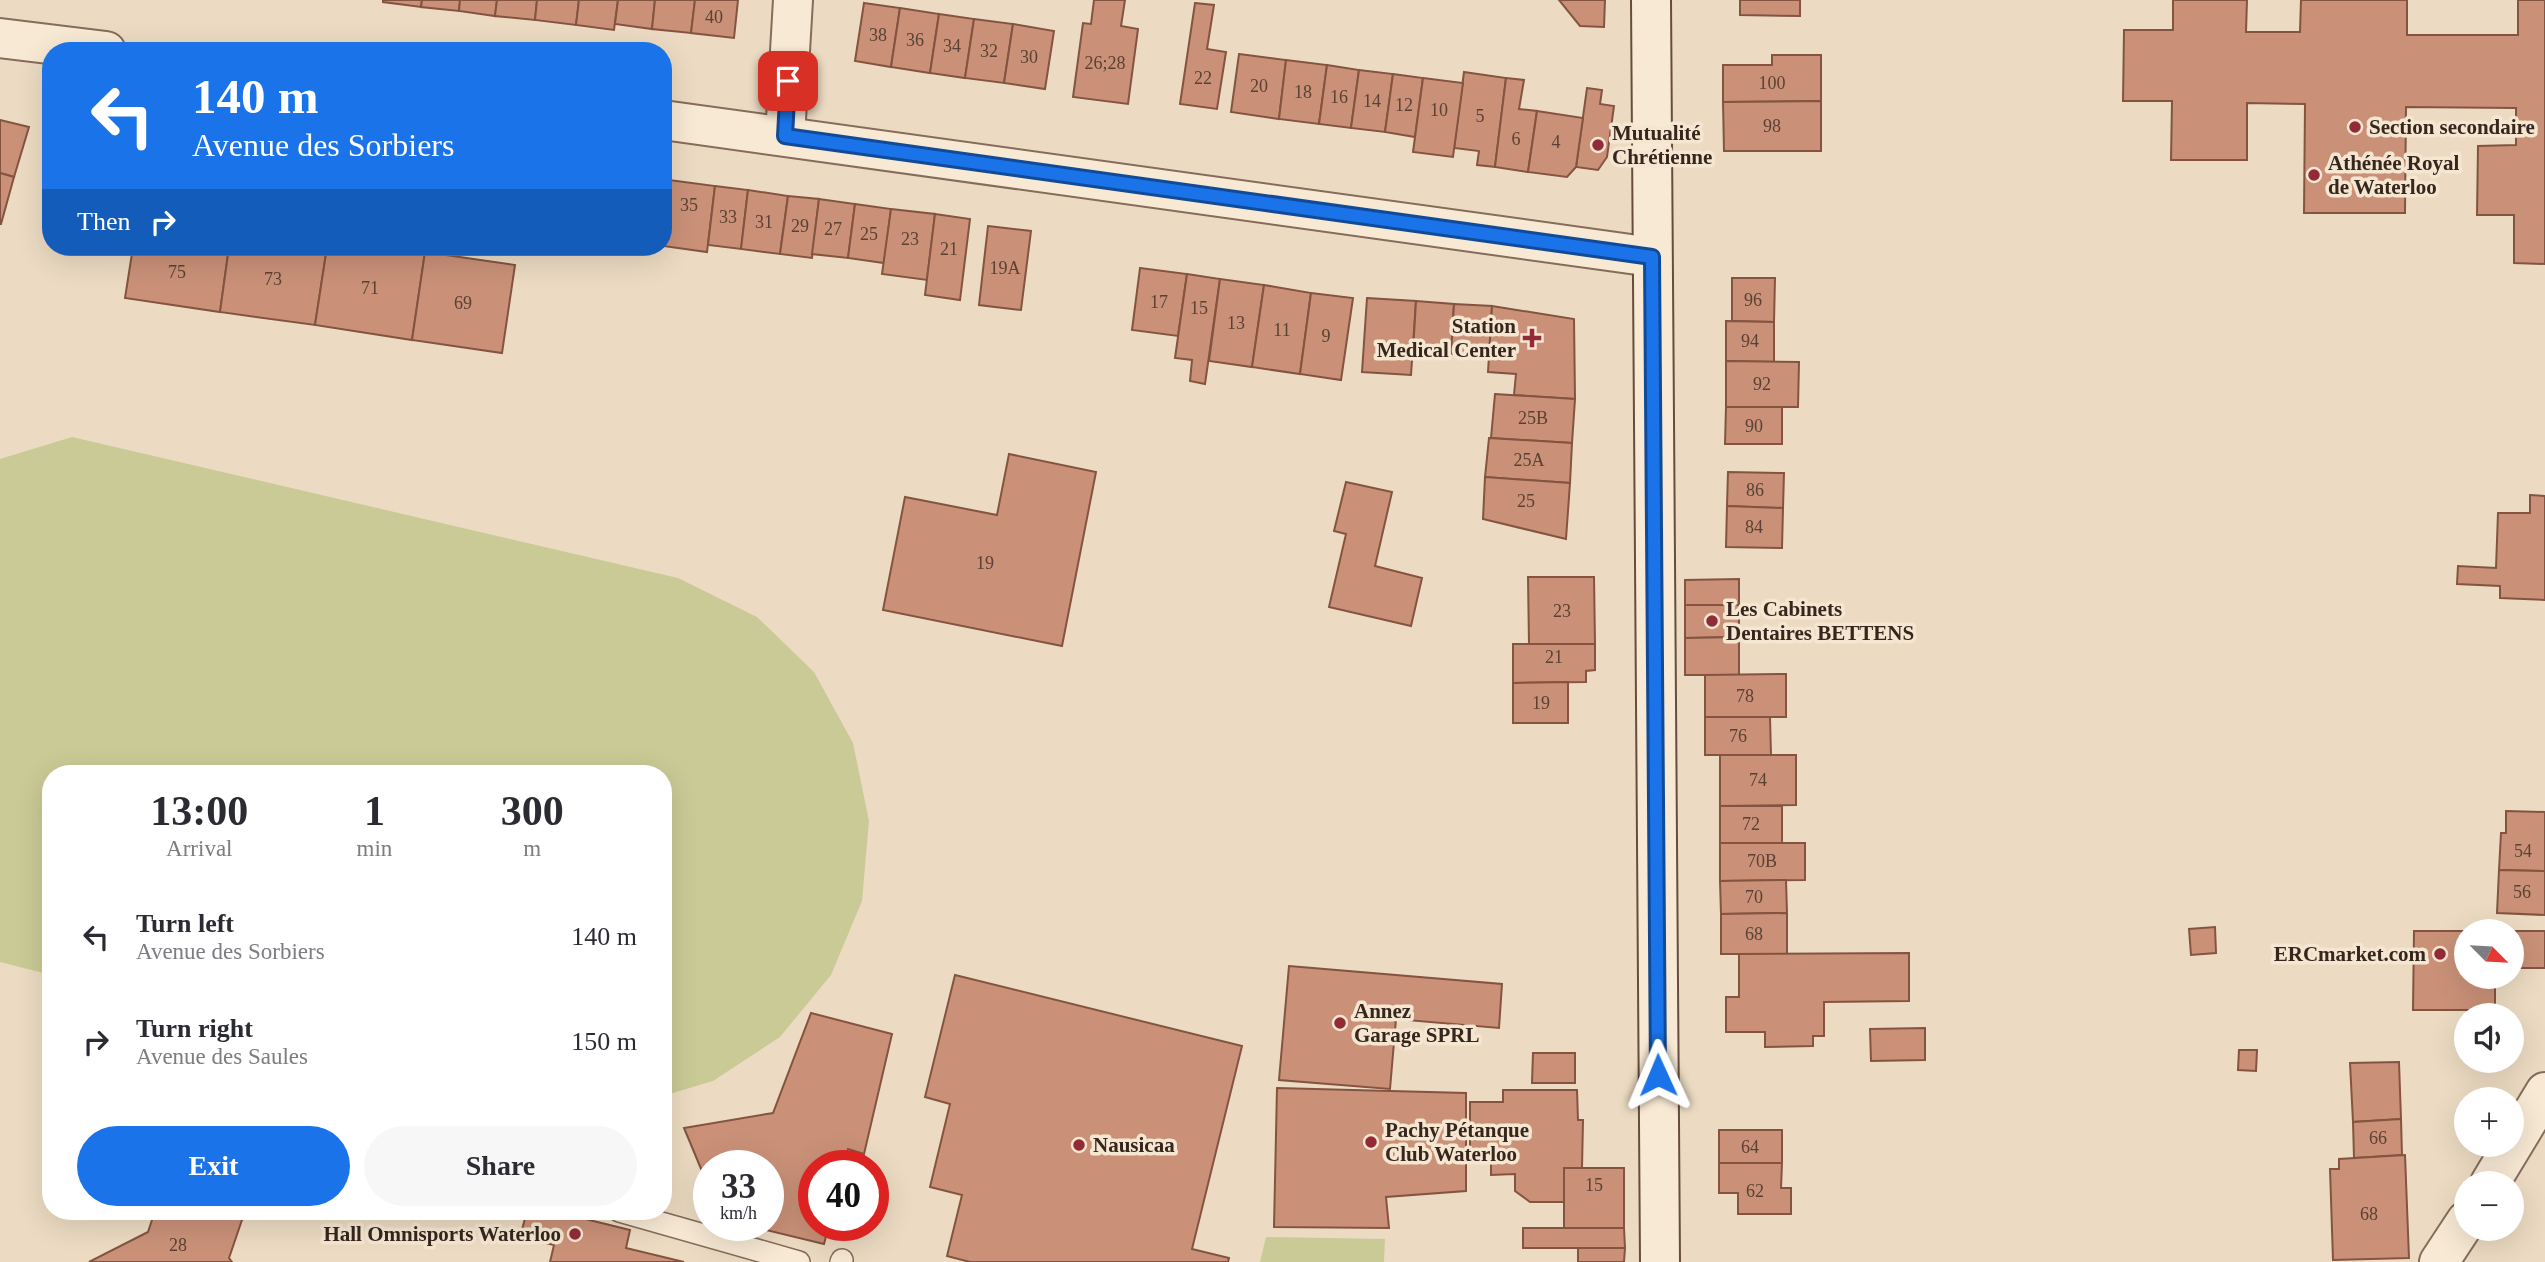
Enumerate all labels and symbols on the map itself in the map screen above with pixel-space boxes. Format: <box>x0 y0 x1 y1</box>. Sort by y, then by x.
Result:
house number: 40 <box>705 7 723 27</box>
house number: 38 <box>869 25 887 45</box>
house number: 36 <box>906 30 924 50</box>
house number: 34 <box>943 36 961 56</box>
house number: 32 <box>980 41 998 61</box>
house number: 30 <box>1020 47 1038 67</box>
pin <box>758 51 818 111</box>
house number: 26;28 <box>1084 53 1126 73</box>
house number: 22 <box>1194 68 1212 88</box>
house number: 100 <box>1759 73 1786 93</box>
house number: 20 <box>1250 76 1268 96</box>
house number: 18 <box>1294 82 1312 102</box>
house number: 16 <box>1330 87 1348 107</box>
house number: 14 <box>1363 91 1381 111</box>
house number: 12 <box>1395 95 1413 115</box>
house number: 10 <box>1430 100 1448 120</box>
house number: 5 <box>1476 106 1485 126</box>
place label: Section secondaire <box>2369 115 2535 139</box>
house number: 98 <box>1763 116 1781 136</box>
marker: Section secondaire <box>2347 119 2363 135</box>
place label: Mutualité Chrétienne <box>1612 121 1712 169</box>
house number: 6 <box>1512 129 1521 149</box>
house number: 4 <box>1552 132 1561 152</box>
marker: Mutualité Chrétienne <box>1590 137 1606 153</box>
place label: Athénée Royal de Waterloo <box>2328 151 2459 199</box>
marker: Athénée Royal de Waterloo <box>2306 167 2322 183</box>
house number: 35 <box>680 195 698 215</box>
house number: 33 <box>719 207 737 227</box>
house number: 31 <box>755 212 773 232</box>
house number: 29 <box>791 216 809 236</box>
house number: 27 <box>824 219 842 239</box>
house number: 25 <box>860 224 878 244</box>
house number: 23 <box>901 229 919 249</box>
house number: 21 <box>940 239 958 259</box>
house number: 19A <box>990 258 1021 278</box>
house number: 75 <box>168 262 186 282</box>
house number: 73 <box>264 269 282 289</box>
house number: 71 <box>361 278 379 298</box>
house number: 96 <box>1744 290 1762 310</box>
house number: 17 <box>1150 292 1168 312</box>
house number: 69 <box>454 293 472 313</box>
house number: 15 <box>1190 298 1208 318</box>
house number: 13 <box>1227 313 1245 333</box>
place label: Station Medical Center <box>1377 314 1516 362</box>
house number: 11 <box>1273 320 1291 340</box>
house number: 9 <box>1322 326 1331 346</box>
marker: Station Medical Center <box>1522 328 1542 348</box>
house number: 94 <box>1741 331 1759 351</box>
house number: 92 <box>1753 374 1771 394</box>
house number: 25B <box>1518 408 1548 428</box>
house number: 90 <box>1745 416 1763 436</box>
house number: 25A <box>1514 450 1545 470</box>
house number: 86 <box>1746 480 1764 500</box>
house number: 25 <box>1517 491 1535 511</box>
house number: 84 <box>1745 517 1763 537</box>
house number: 19 <box>976 553 994 573</box>
place label: Les Cabinets Dentaires BETTENS <box>1726 597 1914 645</box>
house number: 23 <box>1553 601 1571 621</box>
marker: Les Cabinets Dentaires BETTENS <box>1704 613 1720 629</box>
house number: 21 <box>1545 647 1563 667</box>
house number: 78 <box>1736 686 1754 706</box>
house number: 19 <box>1532 693 1550 713</box>
house number: 76 <box>1729 726 1747 746</box>
house number: 74 <box>1749 770 1767 790</box>
house number: 72 <box>1742 814 1760 834</box>
house number: 54 <box>2514 841 2532 861</box>
house number: 70B <box>1747 851 1777 871</box>
house number: 56 <box>2513 882 2531 902</box>
house number: 70 <box>1745 887 1763 907</box>
north arrow <box>2454 919 2524 989</box>
house number: 68 <box>1745 924 1763 944</box>
place label: ERCmarket.com <box>2274 942 2426 966</box>
marker: ERCmarket.com <box>2432 946 2448 962</box>
place label: Annez Garage SPRL <box>1354 999 1479 1047</box>
marker: Annez Garage SPRL <box>1332 1015 1348 1031</box>
position arrow <box>1621 1038 1695 1112</box>
place label: Pachy Pétanque Club Waterloo <box>1385 1118 1529 1166</box>
house number: 66 <box>2369 1128 2387 1148</box>
place label: Nausicaa <box>1093 1133 1175 1157</box>
marker: Pachy Pétanque Club Waterloo <box>1363 1134 1379 1150</box>
marker: Nausicaa <box>1071 1137 1087 1153</box>
house number: 64 <box>1741 1137 1759 1157</box>
speed limit sign: 40 <box>798 1150 889 1241</box>
house number: 15 <box>1585 1175 1603 1195</box>
house number: 62 <box>1746 1181 1764 1201</box>
house number: 68 <box>2360 1204 2378 1224</box>
place label: Hall Omnisports Waterloo <box>323 1222 561 1246</box>
marker: Hall Omnisports Waterloo <box>567 1226 583 1242</box>
house number: 28 <box>169 1235 187 1255</box>

